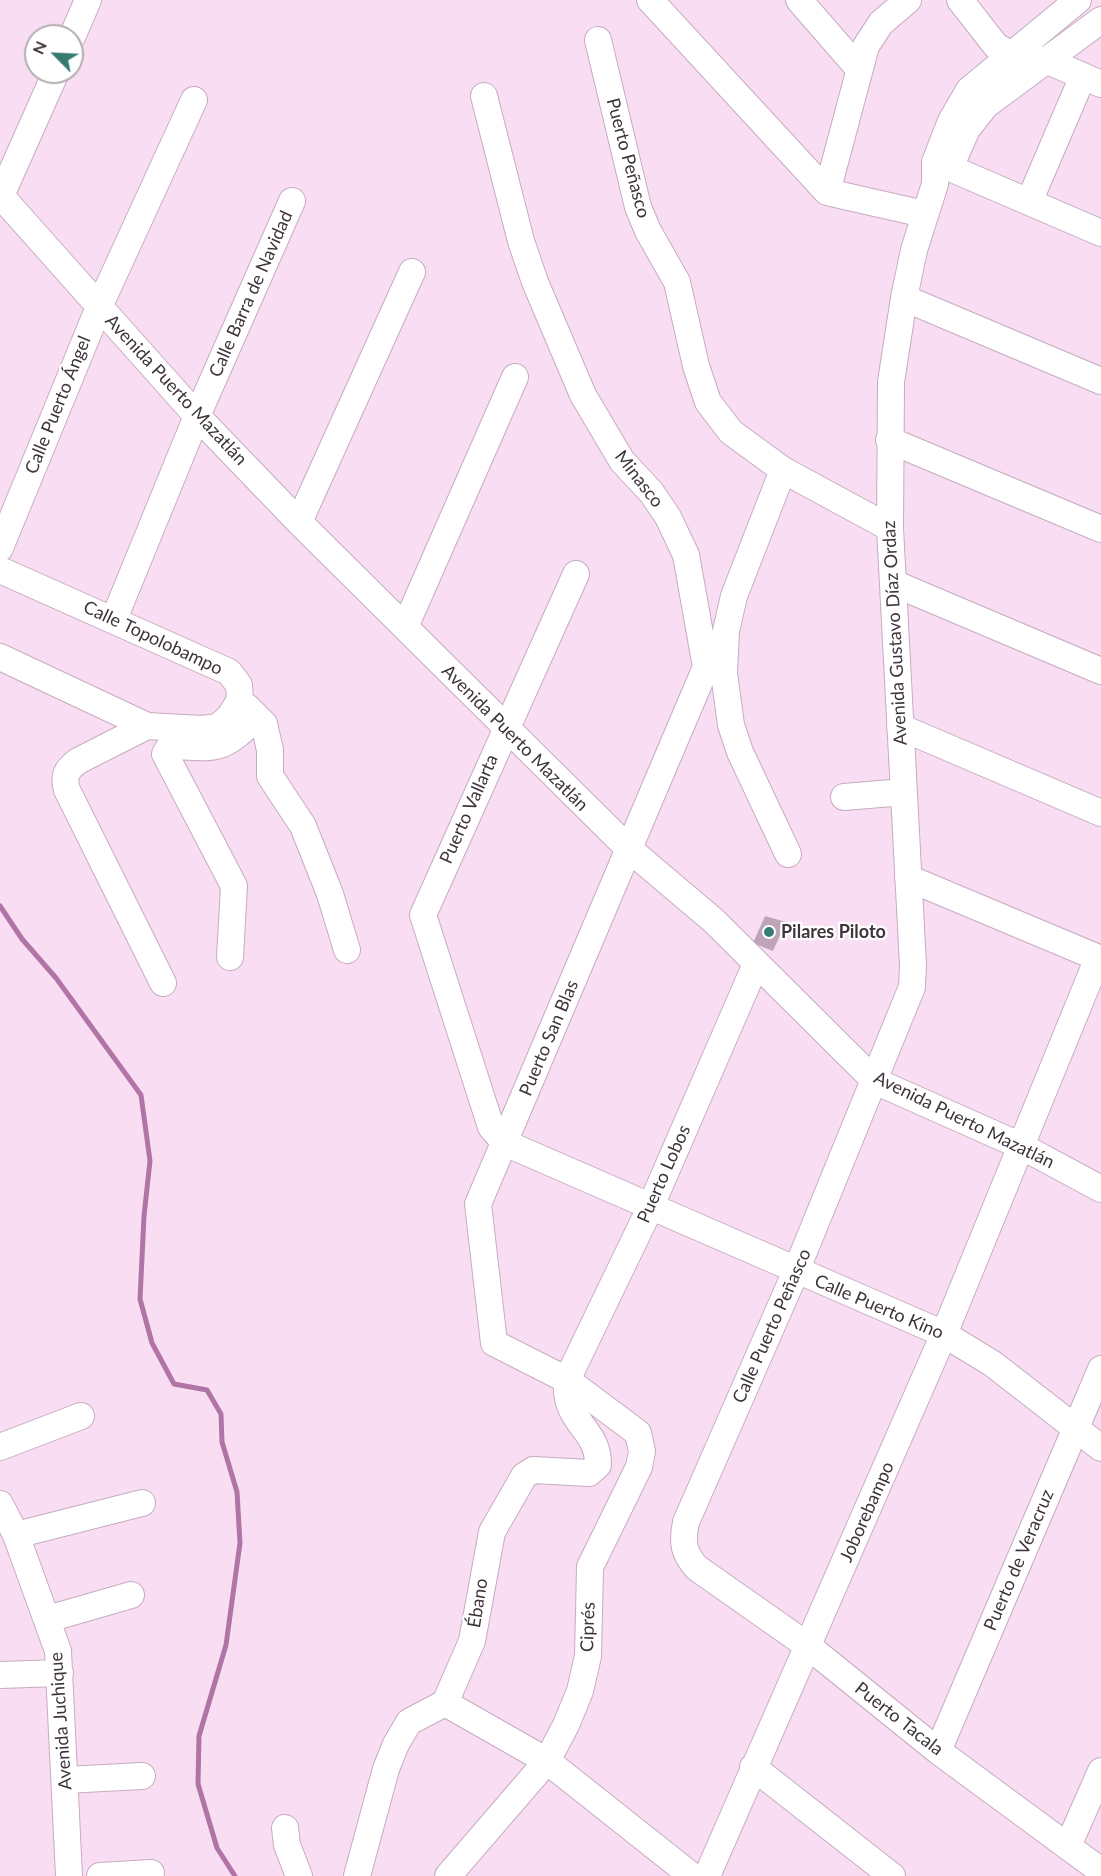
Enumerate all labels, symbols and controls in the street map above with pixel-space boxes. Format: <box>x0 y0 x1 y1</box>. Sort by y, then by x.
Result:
north arrow <box>24 24 84 84</box>
text: N <box>28 38 50 57</box>
street label: Puerto Peñasco <box>602 96 654 220</box>
street label: Calle Barra de Navidad <box>205 208 297 380</box>
street label: Avenida Puerto Mazatlán <box>101 310 251 470</box>
street label: Calle Puerto Ángel <box>20 333 96 477</box>
street label: Minasco <box>610 446 668 512</box>
street label: Avenida Gustavo Díaz Ordaz <box>878 520 912 746</box>
street label: Calle Topolobampo <box>80 596 226 680</box>
street label: Avenida Puerto Mazatlán <box>437 660 593 816</box>
street label: Puerto Vallarta <box>435 751 503 867</box>
place label: Pilares Piloto <box>781 921 886 943</box>
marker: Pilares Piloto <box>762 925 776 939</box>
street label: Puerto San Blas <box>515 977 583 1099</box>
street label: Avenida Puerto Mazatlán <box>870 1067 1058 1173</box>
street label: Puerto Lobos <box>633 1122 695 1226</box>
street label: Calle Puerto Peñasco <box>728 1245 816 1407</box>
street label: Calle Puerto Kino <box>811 1270 947 1344</box>
street label: Joborebampo <box>835 1458 899 1566</box>
street label: Puerto de Veracruz <box>980 1486 1058 1634</box>
street label: Ébano <box>463 1577 493 1629</box>
street label: Ciprés <box>576 1602 600 1652</box>
street label: Avenida Juchique <box>45 1651 77 1791</box>
street label: Puerto Tacala <box>850 1678 948 1760</box>

